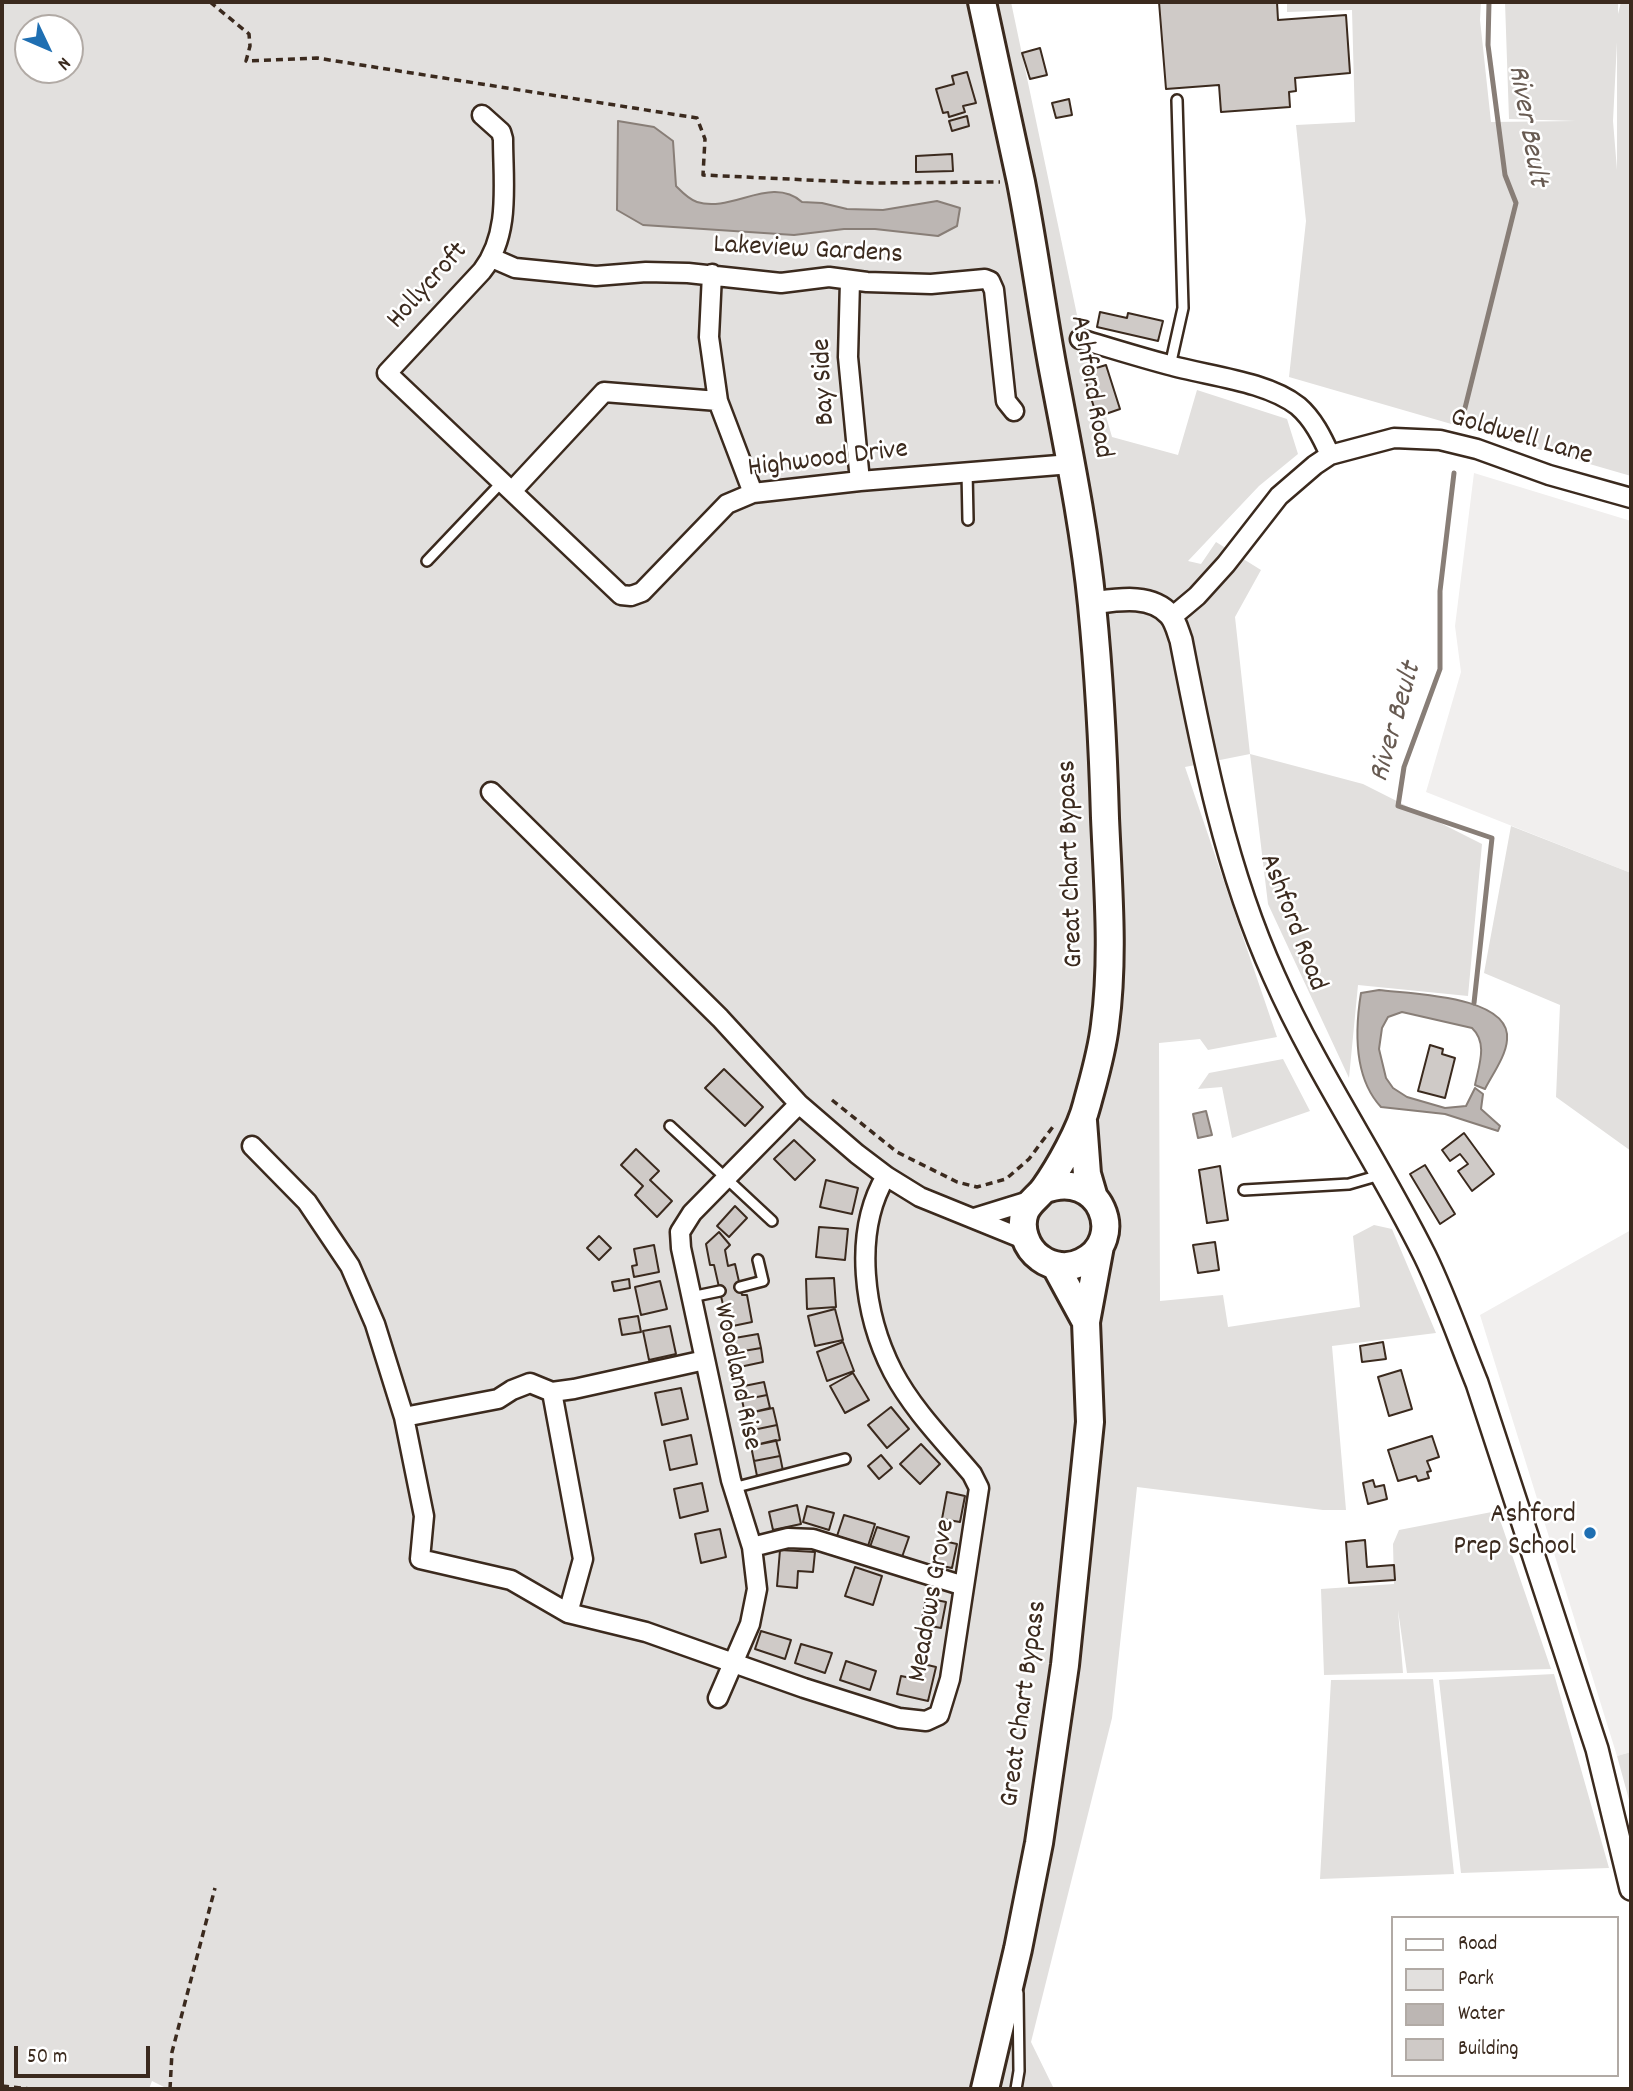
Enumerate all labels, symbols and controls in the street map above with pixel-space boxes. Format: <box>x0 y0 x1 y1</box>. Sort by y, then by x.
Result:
north arrow <box>14 14 84 84</box>
text: N <box>50 50 76 75</box>
water label: River Beult <box>1497 63 1553 189</box>
street label: Lakeview Gardens <box>712 230 904 274</box>
street label: Hollycroft <box>381 236 477 338</box>
street label: Ashford Road <box>1060 313 1118 461</box>
street label: Bay Side <box>807 338 845 426</box>
street label: Goldwell Lane <box>1446 403 1596 475</box>
street label: Highwood Drive <box>746 435 910 487</box>
water label: River Beult <box>1364 659 1432 787</box>
street label: Great Chart Bypass <box>1053 760 1093 968</box>
street label: Ashford Road <box>1249 850 1333 996</box>
street label: Woodland Rise <box>703 1301 767 1453</box>
place label: Ashford Prep School <box>1453 1500 1576 1566</box>
street label: Meadows Grove <box>903 1517 965 1685</box>
marker: Ashford Prep School <box>1582 1525 1598 1541</box>
street label: Great Chart Bypass <box>995 1599 1057 1809</box>
legend <box>1392 1916 1619 2077</box>
text: Road <box>1458 1930 1497 1960</box>
text: Park <box>1458 1965 1494 1995</box>
text: Water <box>1458 2000 1505 2030</box>
scale bar <box>18 2032 154 2076</box>
text: Building <box>1458 2035 1518 2065</box>
text: 50 m <box>27 2043 67 2073</box>

